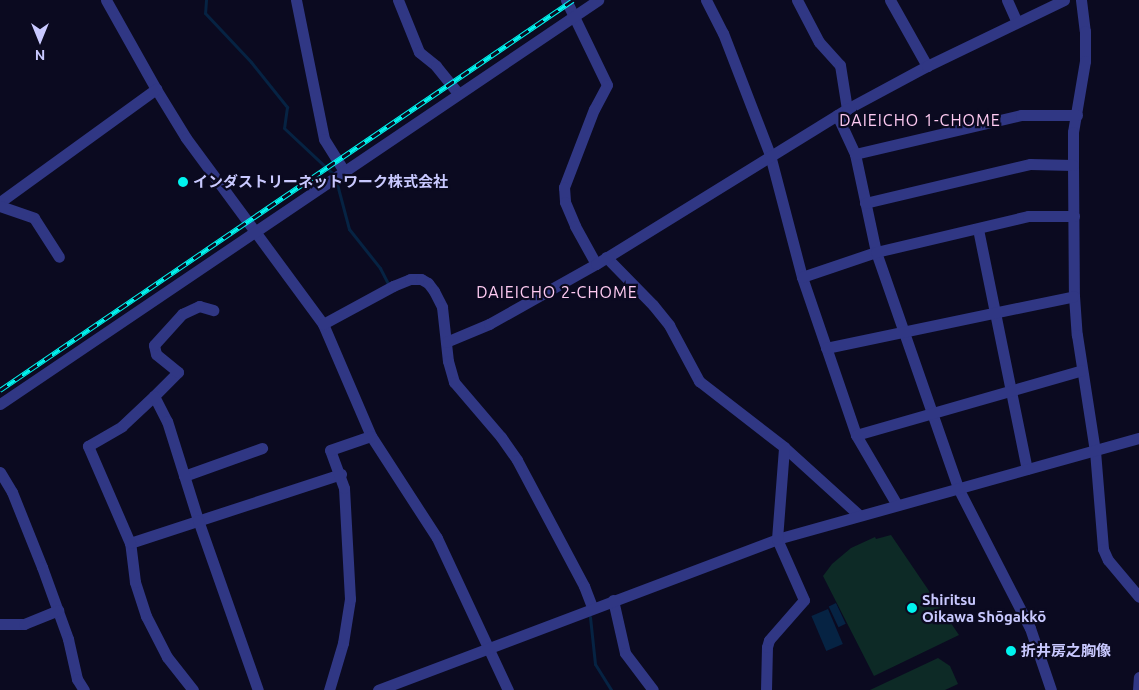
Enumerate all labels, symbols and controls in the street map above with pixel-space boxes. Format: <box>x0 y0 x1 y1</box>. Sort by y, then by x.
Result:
north arrow <box>15 15 65 65</box>
text: N <box>35 47 45 63</box>
district label: DAIEICHO 1-CHOME <box>837 110 1003 130</box>
place label: インダストリーネットワーク株式会社 <box>193 173 448 191</box>
marker: インダストリーネットワーク株式会社 <box>177 176 189 188</box>
district label: DAIEICHO 2-CHOME <box>474 282 640 302</box>
place label: Shiritsu Oikawa Shōgakkō <box>922 590 1046 625</box>
marker: Shiritsu Oikawa Shōgakkō <box>906 602 918 614</box>
place label: 折井房之胸像 <box>1021 642 1111 660</box>
marker: 折井房之胸像 <box>1005 645 1017 657</box>

